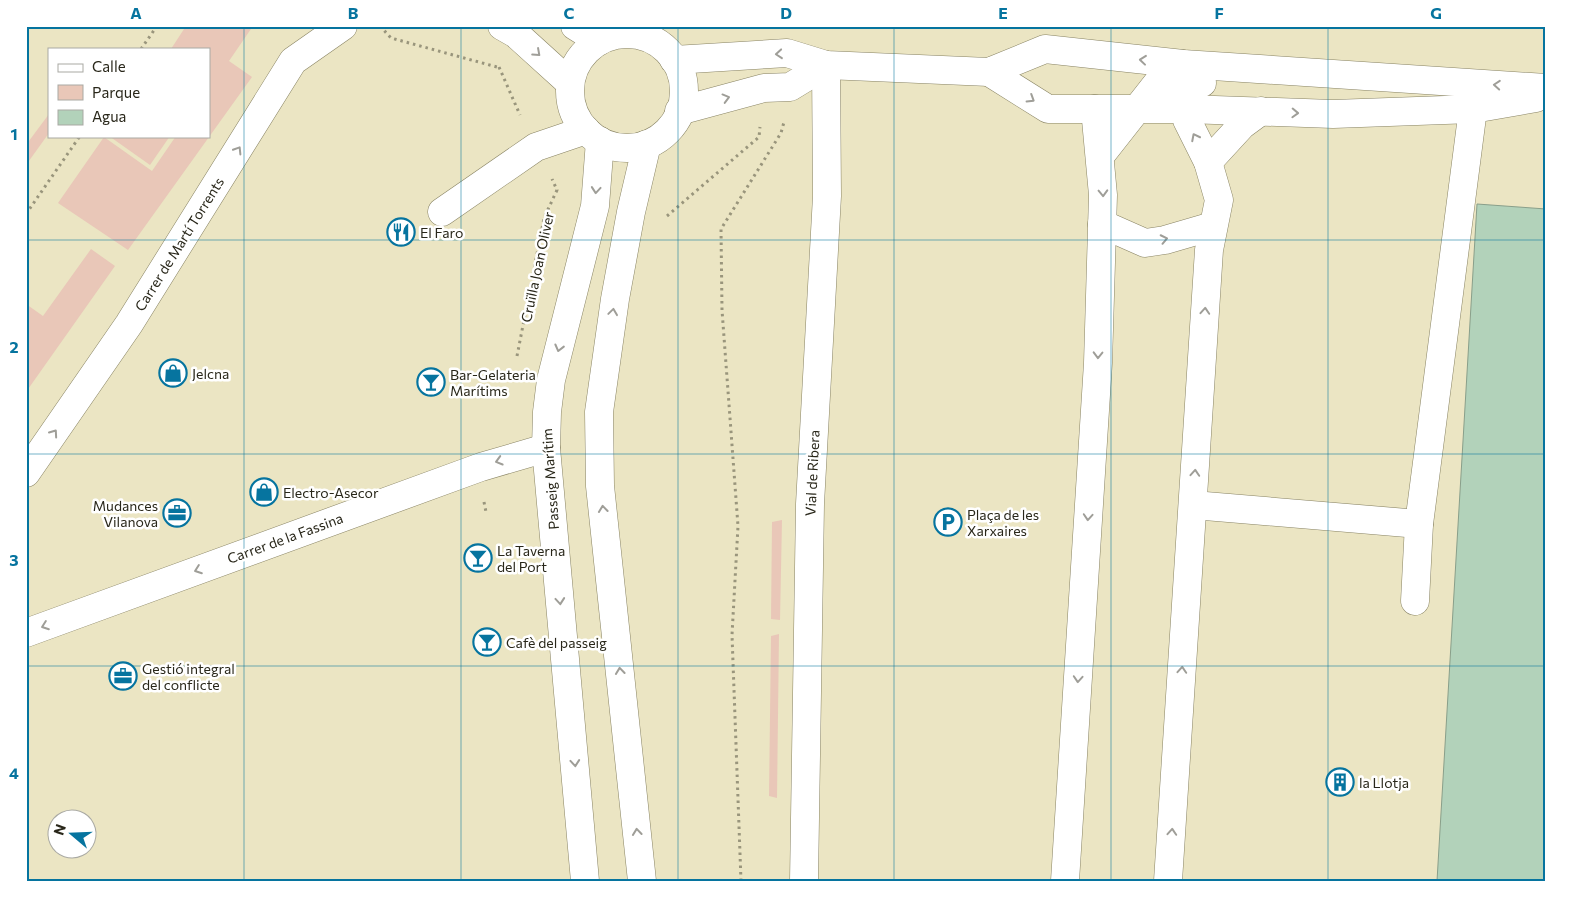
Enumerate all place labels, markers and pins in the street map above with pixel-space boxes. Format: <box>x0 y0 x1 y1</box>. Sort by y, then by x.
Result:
restaurant icon: El Faro <box>386 217 416 247</box>
place label: El Faro <box>420 224 463 241</box>
shop icon: Jelcna <box>158 358 188 388</box>
place label: Jelcna <box>192 365 229 382</box>
place label: Bar-Gelateria Marítims <box>450 366 536 399</box>
bar icon: Bar-Gelateria Marítims <box>416 367 446 397</box>
shop icon: Electro-Asecor <box>249 477 279 507</box>
place label: Electro-Asecor <box>283 484 379 501</box>
place label: Mudances Vilanova <box>93 497 158 530</box>
office icon: Mudances Vilanova <box>162 498 192 528</box>
place label: Plaça de les Xarxaires <box>967 506 1039 539</box>
parking icon: Plaça de les Xarxaires <box>933 507 963 537</box>
place label: La Taverna del Port <box>497 542 565 575</box>
bar icon: La Taverna del Port <box>463 543 493 573</box>
bar icon: Cafè del passeig <box>472 627 502 657</box>
place label: Cafè del passeig <box>506 634 607 651</box>
place label: Gestió integral del conflicte <box>142 660 235 693</box>
office icon: Gestió integral del conflicte <box>108 661 138 691</box>
building icon: la Llotja <box>1325 767 1355 797</box>
place label: la Llotja <box>1359 774 1409 791</box>

